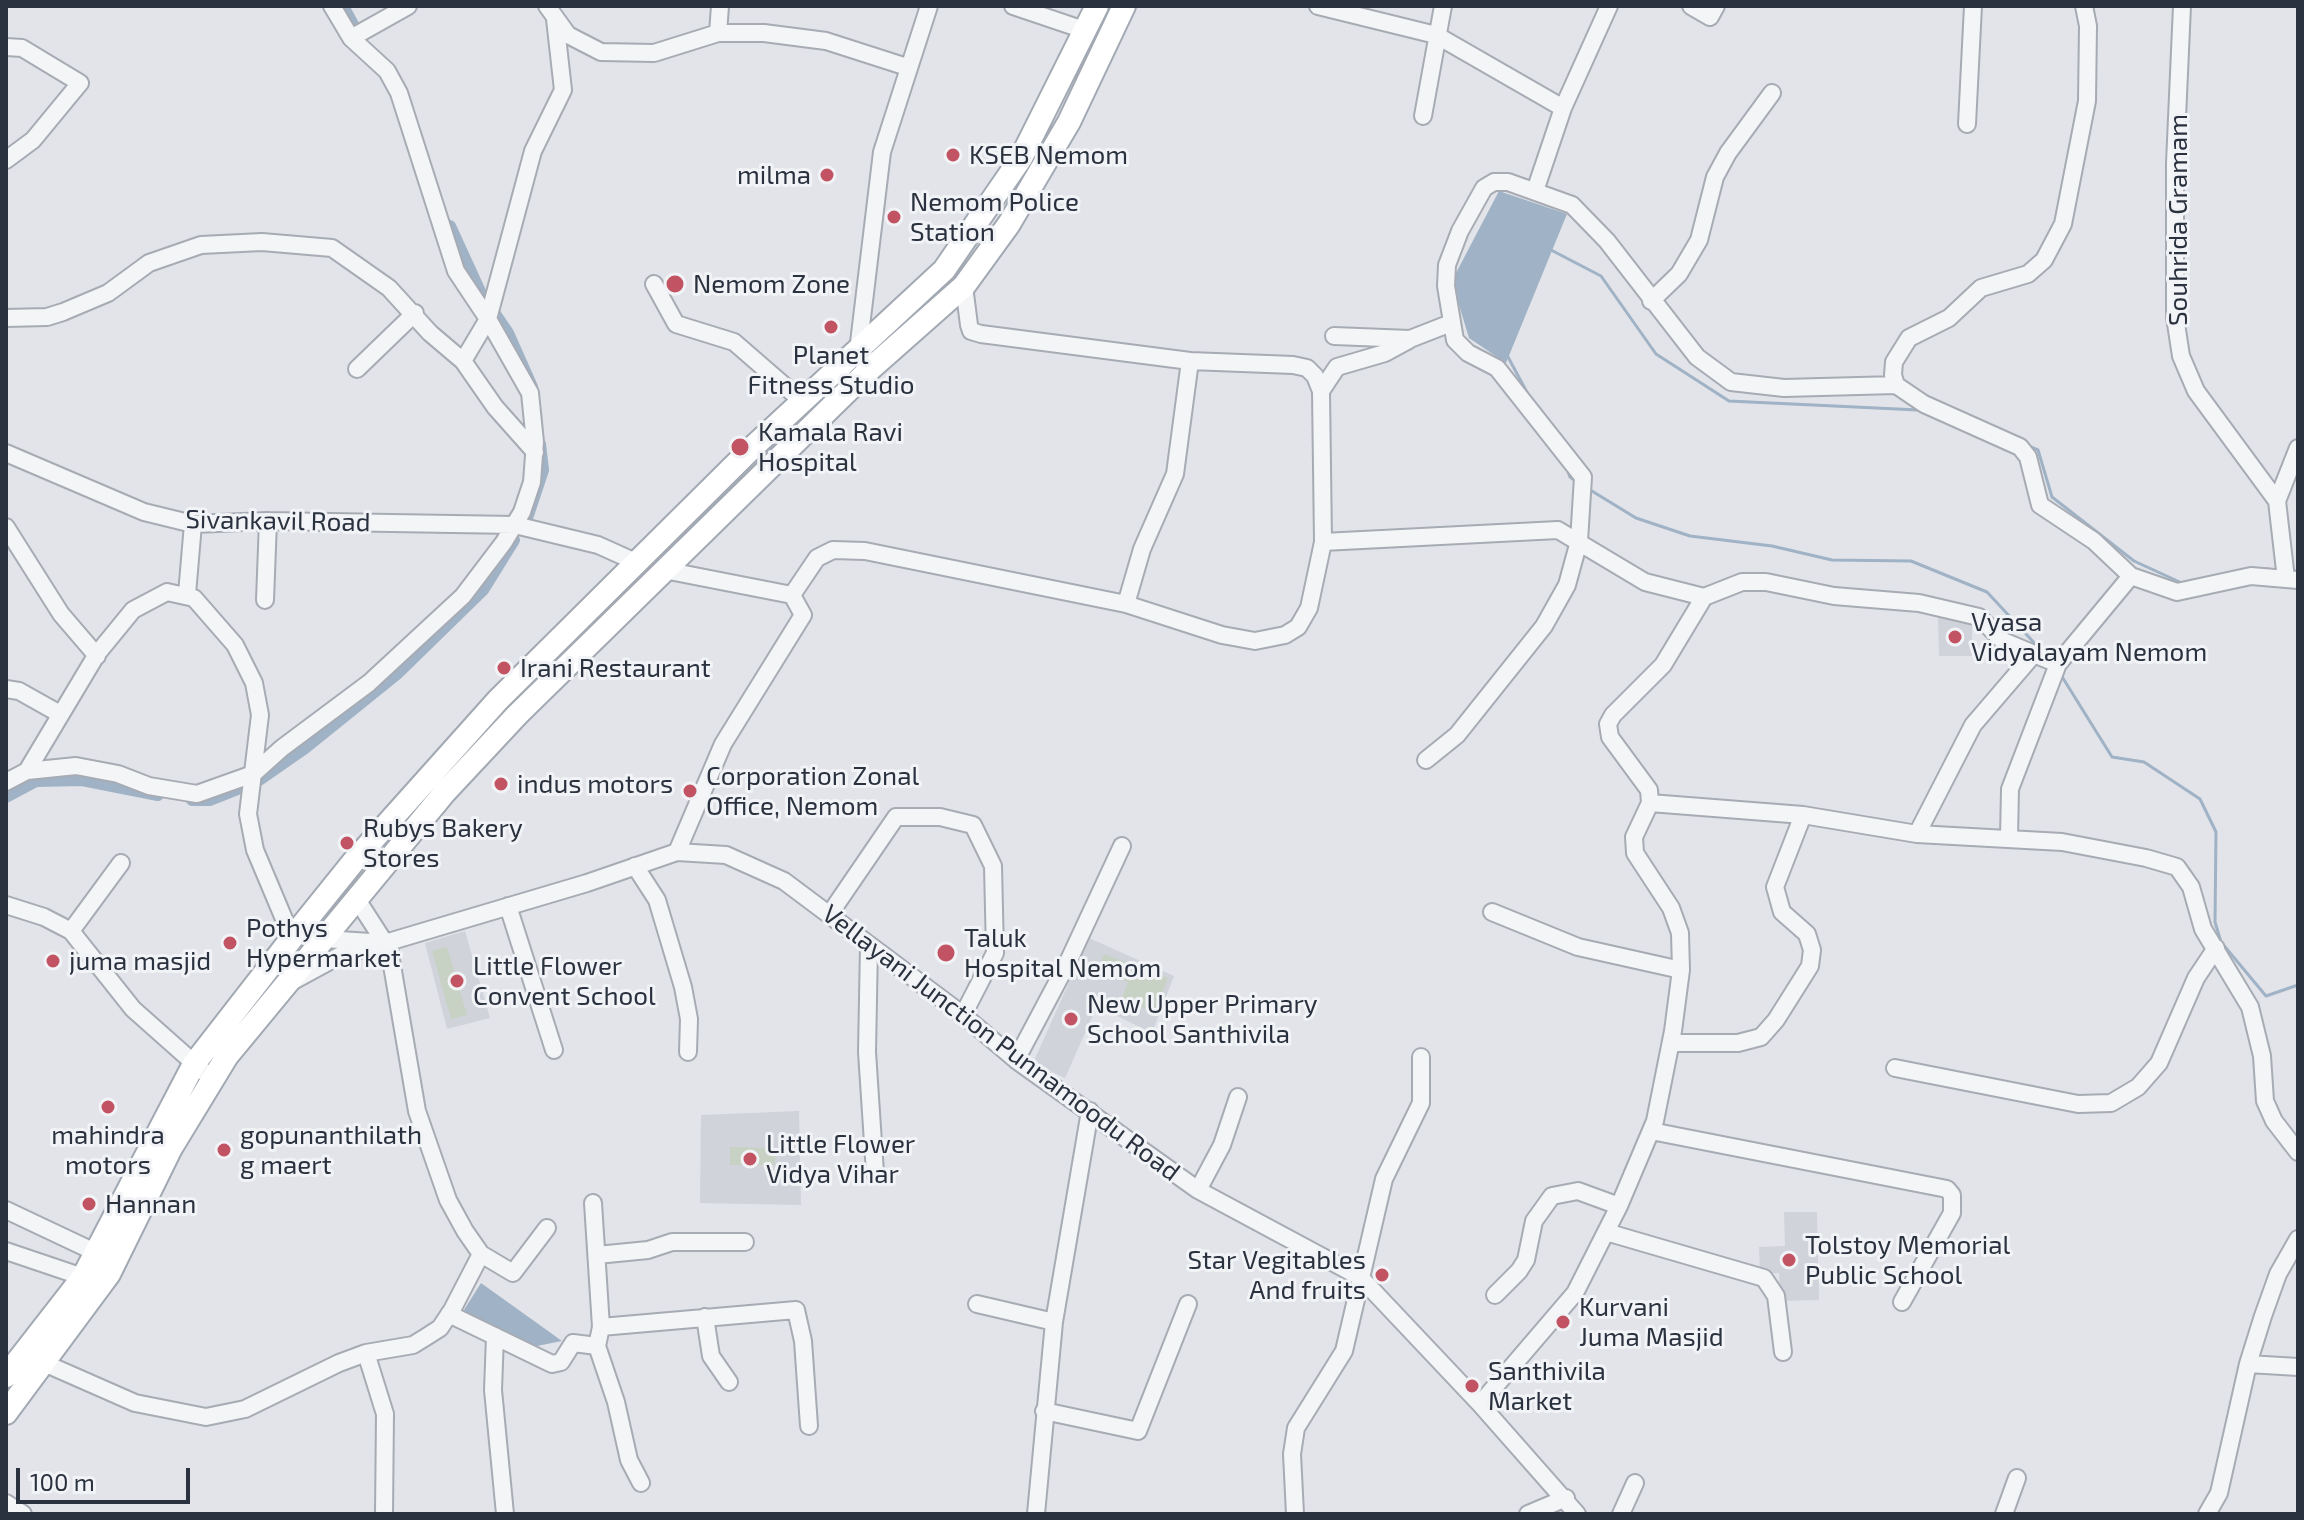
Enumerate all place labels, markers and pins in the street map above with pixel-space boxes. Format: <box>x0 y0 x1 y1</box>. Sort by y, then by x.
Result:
place label: KSEB Nemom <box>969 139 1128 171</box>
marker: KSEB Nemom <box>944 146 962 164</box>
place label: milma <box>737 159 811 191</box>
marker: milma <box>818 166 836 184</box>
place label: Nemom Police Station <box>910 186 1079 248</box>
marker: Nemom Police Station <box>885 208 903 226</box>
place label: Nemom Zone <box>693 268 850 300</box>
marker: Nemom Zone <box>664 273 686 295</box>
marker: Planet Fitness Studio <box>822 318 840 336</box>
place label: Planet Fitness Studio <box>748 339 914 400</box>
place label: Kamala Ravi Hospital <box>758 416 903 478</box>
marker: Kamala Ravi Hospital <box>729 436 751 458</box>
place label: Vyasa Vidyalayam Nemom <box>1971 606 2207 668</box>
marker: Vyasa Vidyalayam Nemom <box>1946 628 1964 646</box>
place label: Irani Restaurant <box>520 652 711 684</box>
marker: Irani Restaurant <box>495 659 513 677</box>
place label: Corporation Zonal Office, Nemom <box>706 760 919 822</box>
place label: indus motors <box>517 768 673 800</box>
marker: indus motors <box>492 775 510 793</box>
marker: Corporation Zonal Office, Nemom <box>681 782 699 800</box>
place label: Rubys Bakery Stores <box>363 812 523 874</box>
marker: Rubys Bakery Stores <box>338 834 356 852</box>
place label: Pothys Hypermarket <box>246 912 401 974</box>
place label: Taluk Hospital Nemom <box>964 922 1161 984</box>
marker: Pothys Hypermarket <box>221 934 239 952</box>
marker: Taluk Hospital Nemom <box>935 942 957 964</box>
place label: juma masjid <box>69 945 211 977</box>
place label: Little Flower Convent School <box>473 950 656 1012</box>
marker: juma masjid <box>44 952 62 970</box>
marker: Little Flower Convent School <box>448 972 466 990</box>
place label: New Upper Primary School Santhivila <box>1087 988 1318 1050</box>
marker: New Upper Primary School Santhivila <box>1062 1010 1080 1028</box>
marker: mahindra motors <box>99 1098 117 1116</box>
place label: mahindra motors <box>51 1119 165 1180</box>
place label: gopunanthilath g maert <box>240 1119 422 1180</box>
place label: Little Flower Vidya Vihar <box>766 1128 915 1190</box>
marker: gopunanthilath g maert <box>215 1141 233 1159</box>
marker: Little Flower Vidya Vihar <box>741 1150 759 1168</box>
place label: Hannan <box>105 1188 196 1220</box>
marker: Hannan <box>80 1195 98 1213</box>
place label: Tolstoy Memorial Public School <box>1805 1229 2010 1290</box>
place label: Star Vegitables And fruits <box>1188 1244 1366 1306</box>
marker: Tolstoy Memorial Public School <box>1780 1251 1798 1269</box>
marker: Star Vegitables And fruits <box>1373 1266 1391 1284</box>
place label: Kurvani Juma Masjid <box>1579 1291 1724 1352</box>
marker: Kurvani Juma Masjid <box>1554 1313 1572 1331</box>
place label: Santhivila Market <box>1488 1355 1606 1416</box>
marker: Santhivila Market <box>1463 1377 1481 1395</box>

